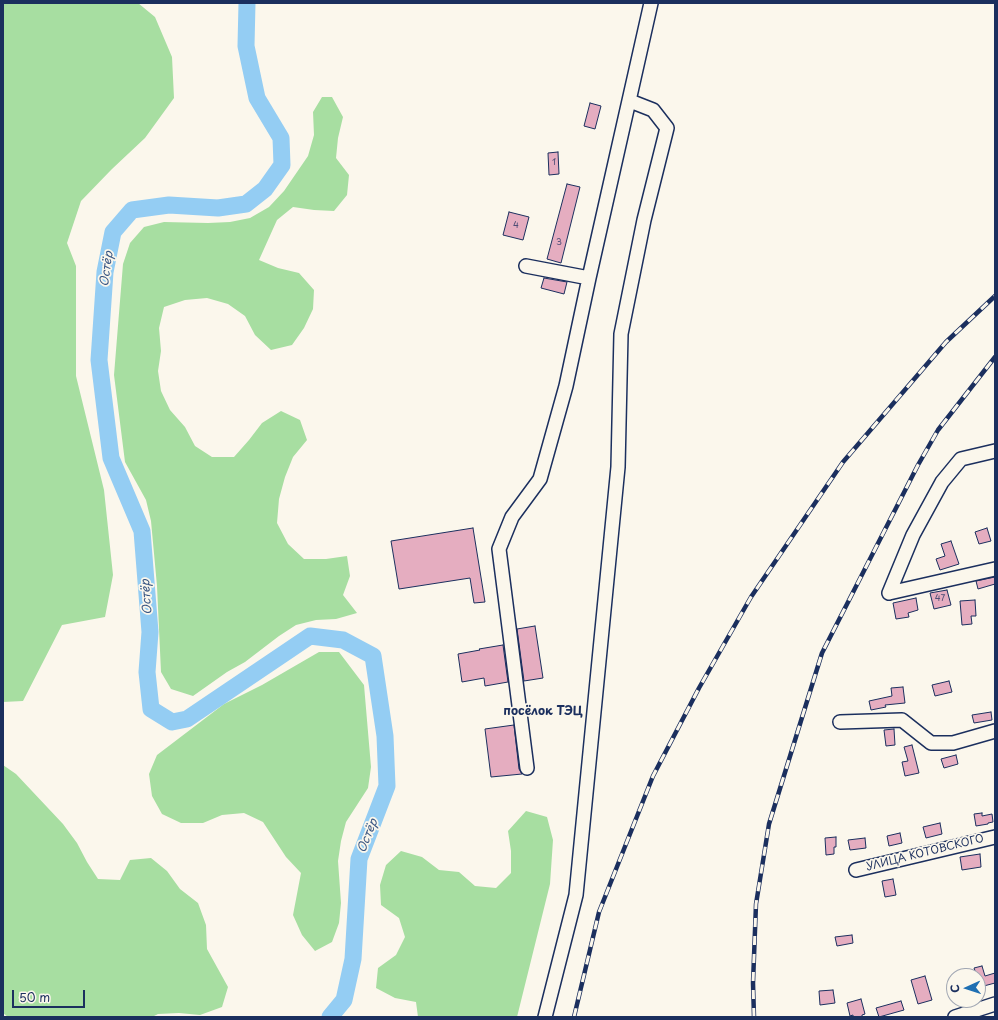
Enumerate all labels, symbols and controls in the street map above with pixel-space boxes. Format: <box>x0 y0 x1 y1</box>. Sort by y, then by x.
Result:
house number: 1 <box>552 158 556 168</box>
house number: 4 <box>513 221 519 231</box>
house number: 3 <box>556 238 562 248</box>
water label: Остёр <box>97 250 117 288</box>
water label: Остёр <box>139 579 155 615</box>
house number: 47 <box>935 594 945 604</box>
district label: посёлок ТЭЦ <box>503 705 583 719</box>
water label: Остёр <box>355 817 381 855</box>
street label: УЛИЦА КОТОВСКОГО <box>865 832 985 874</box>
north arrow <box>946 968 986 1008</box>
scale bar <box>14 982 87 1008</box>
text: С <box>946 984 963 993</box>
text: 50 m <box>19 988 50 1006</box>

